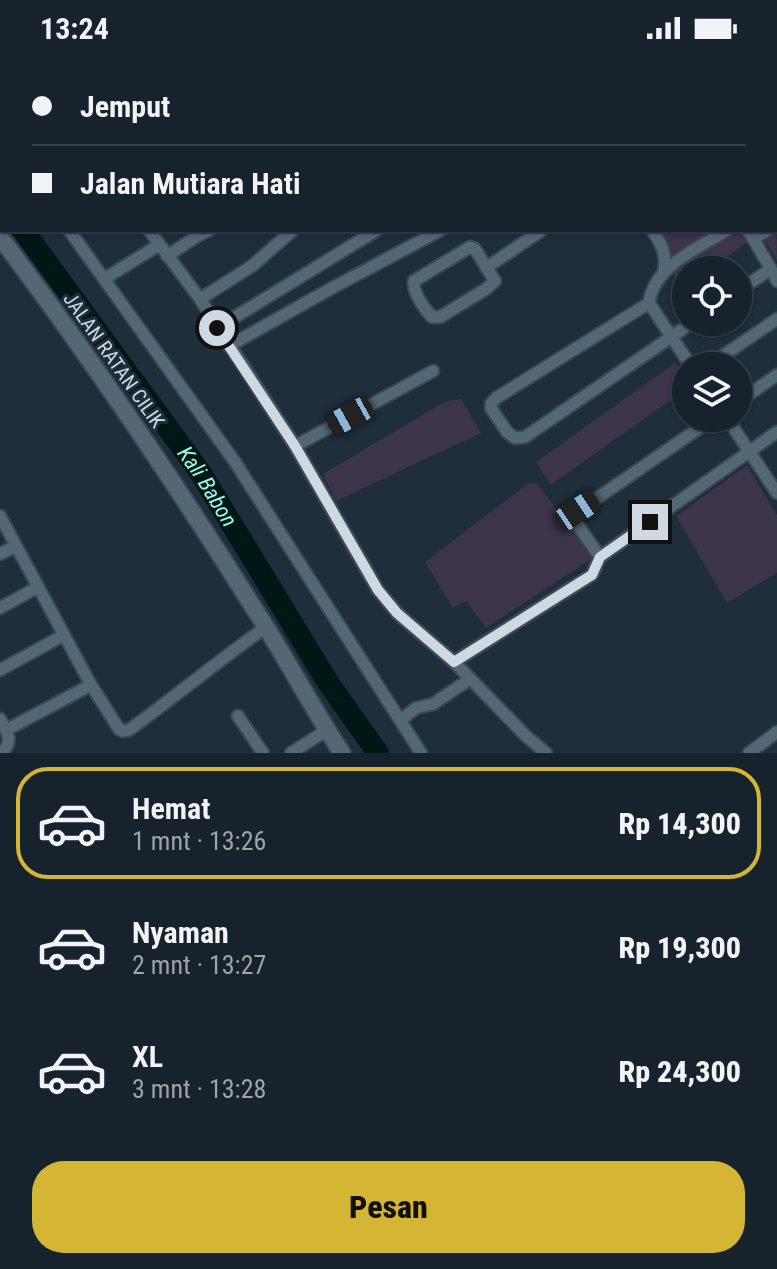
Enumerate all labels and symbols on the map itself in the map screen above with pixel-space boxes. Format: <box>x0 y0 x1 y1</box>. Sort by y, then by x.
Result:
street label: JALAN RATAN CILIK <box>58 288 170 432</box>
route start <box>199 310 235 346</box>
car <box>323 394 377 438</box>
water label: Kali Babon <box>173 441 243 531</box>
car <box>550 488 604 534</box>
route end <box>632 504 668 540</box>

